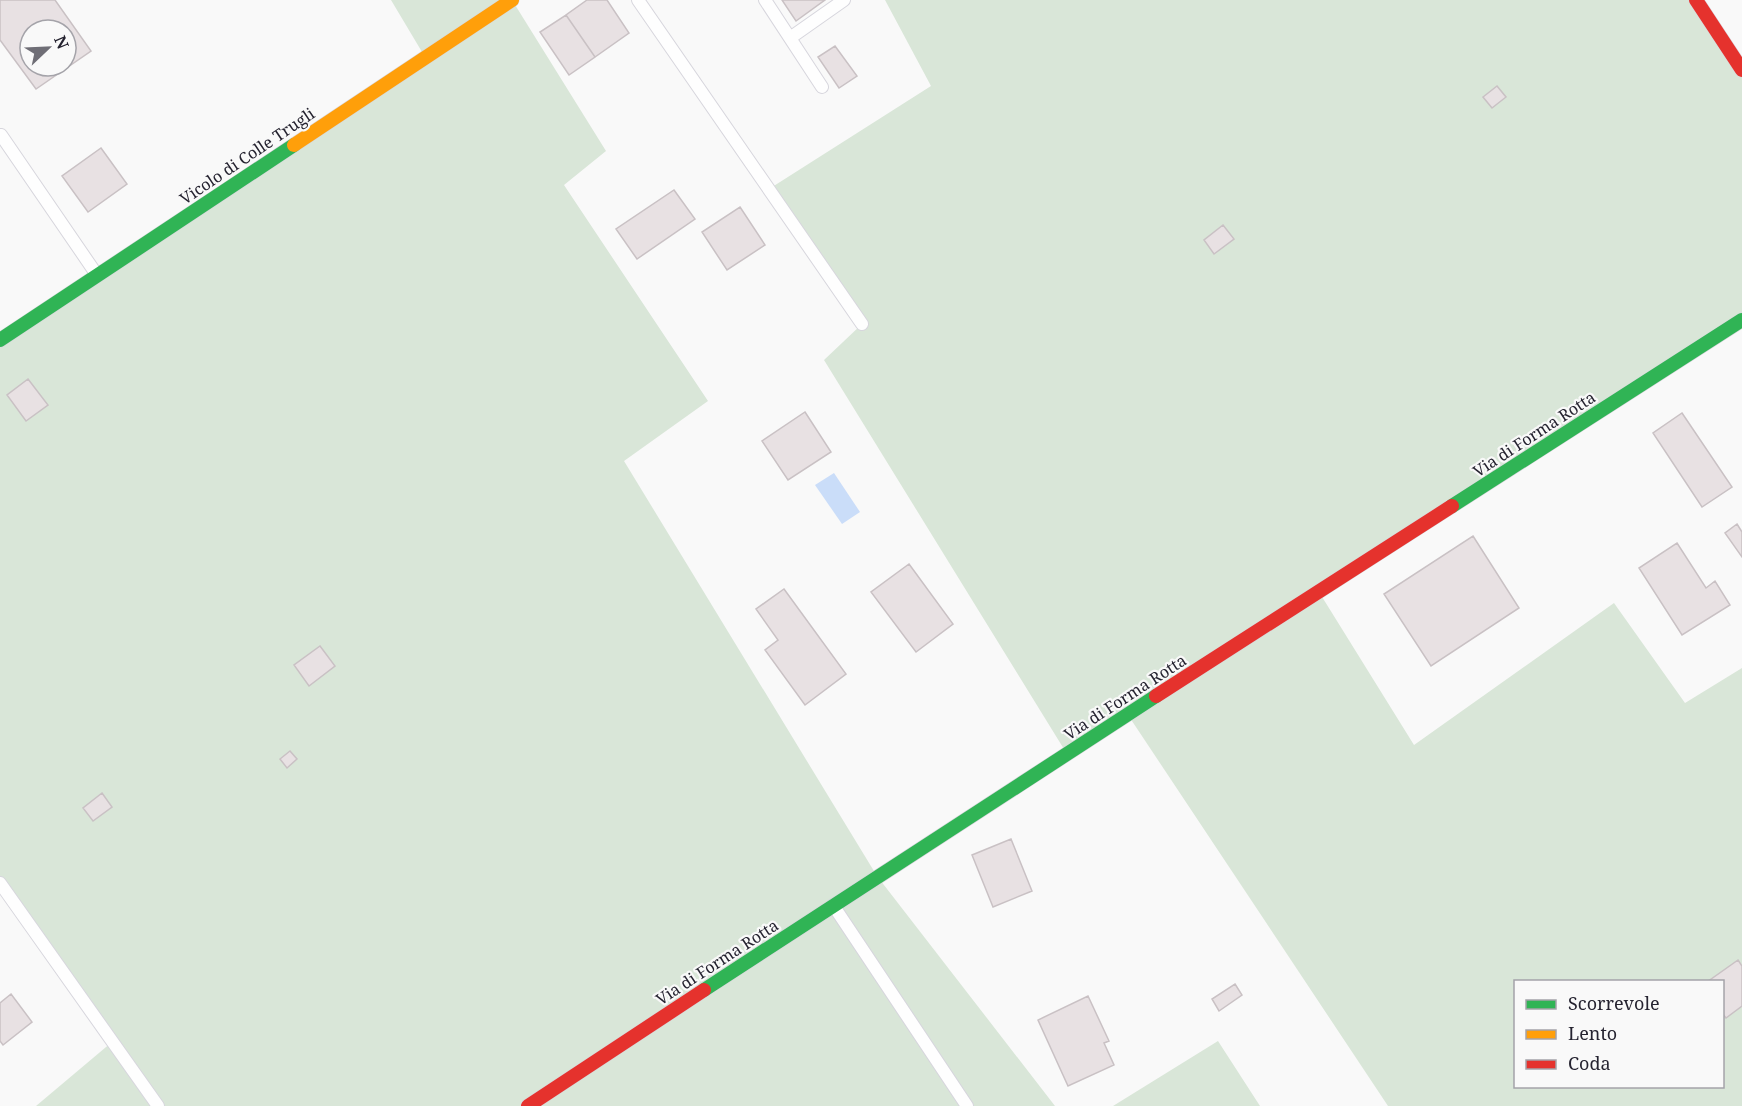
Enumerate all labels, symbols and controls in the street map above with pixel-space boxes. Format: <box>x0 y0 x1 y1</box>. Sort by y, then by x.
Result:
north arrow <box>18 18 78 78</box>
text: N <box>49 32 75 53</box>
street label: Vicolo di Colle Trugli <box>175 103 319 209</box>
street label: Via di Forma Rotta <box>1468 386 1600 482</box>
street label: Via di Forma Rotta <box>1059 649 1191 745</box>
street label: Via di Forma Rotta <box>651 914 783 1010</box>
legend <box>1514 980 1724 1088</box>
text: Scorrevole <box>1568 991 1660 1015</box>
text: Lento <box>1568 1021 1617 1045</box>
text: Coda <box>1568 1051 1611 1075</box>

